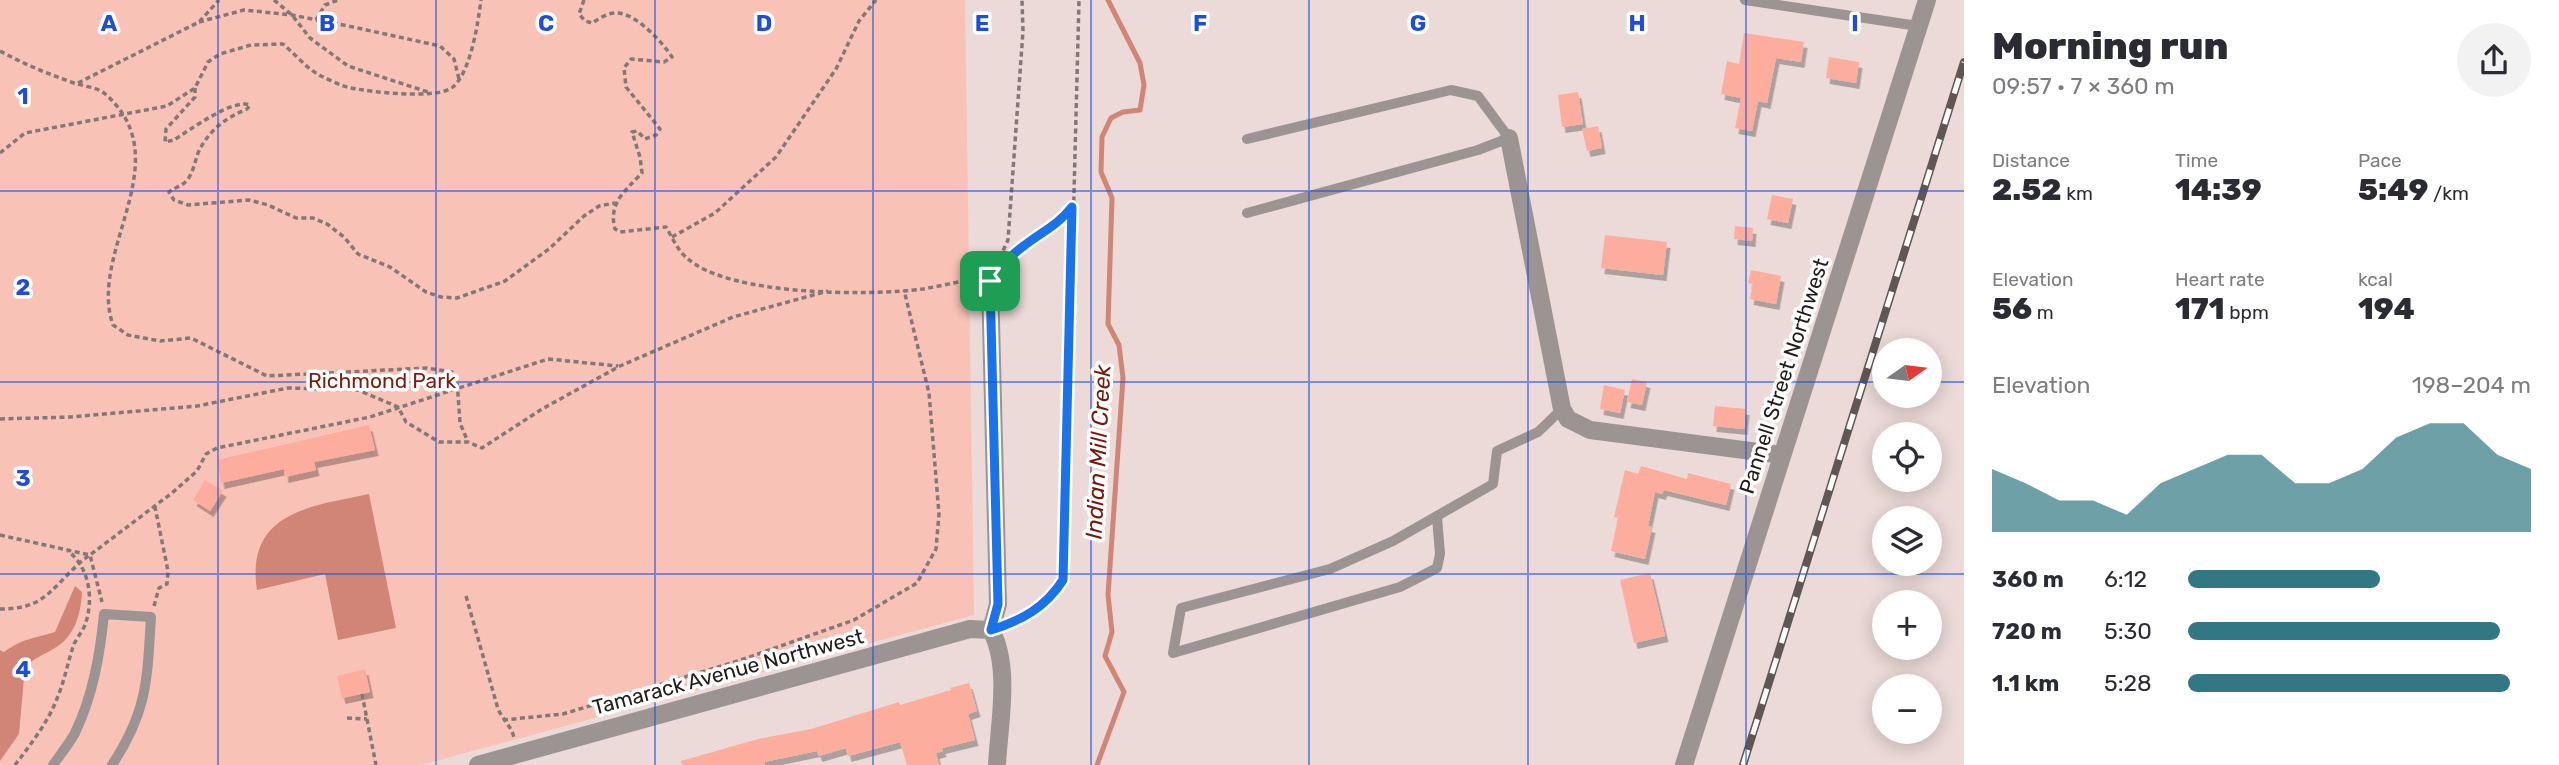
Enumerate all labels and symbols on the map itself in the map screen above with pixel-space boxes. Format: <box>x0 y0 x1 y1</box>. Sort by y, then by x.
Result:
text: A <box>101 9 118 37</box>
text: B <box>319 9 335 37</box>
text: C <box>538 9 554 37</box>
text: D <box>756 9 772 37</box>
text: E <box>975 9 989 37</box>
text: F <box>1193 9 1207 37</box>
text: G <box>1410 9 1426 37</box>
text: H <box>1628 9 1646 37</box>
text: I <box>1851 9 1859 37</box>
text: 1 <box>17 82 29 110</box>
pin <box>960 251 1020 311</box>
street label: Pannell Street Northwest <box>1734 255 1833 497</box>
text: 2 <box>16 273 30 301</box>
north arrow <box>1872 338 1942 408</box>
water label: Indian Mill Creek <box>1079 363 1117 540</box>
park label: Richmond Park <box>308 368 456 393</box>
text: 3 <box>15 464 31 492</box>
street label: Tamarack Avenue Northwest <box>590 623 866 720</box>
text: 4 <box>15 655 31 683</box>

